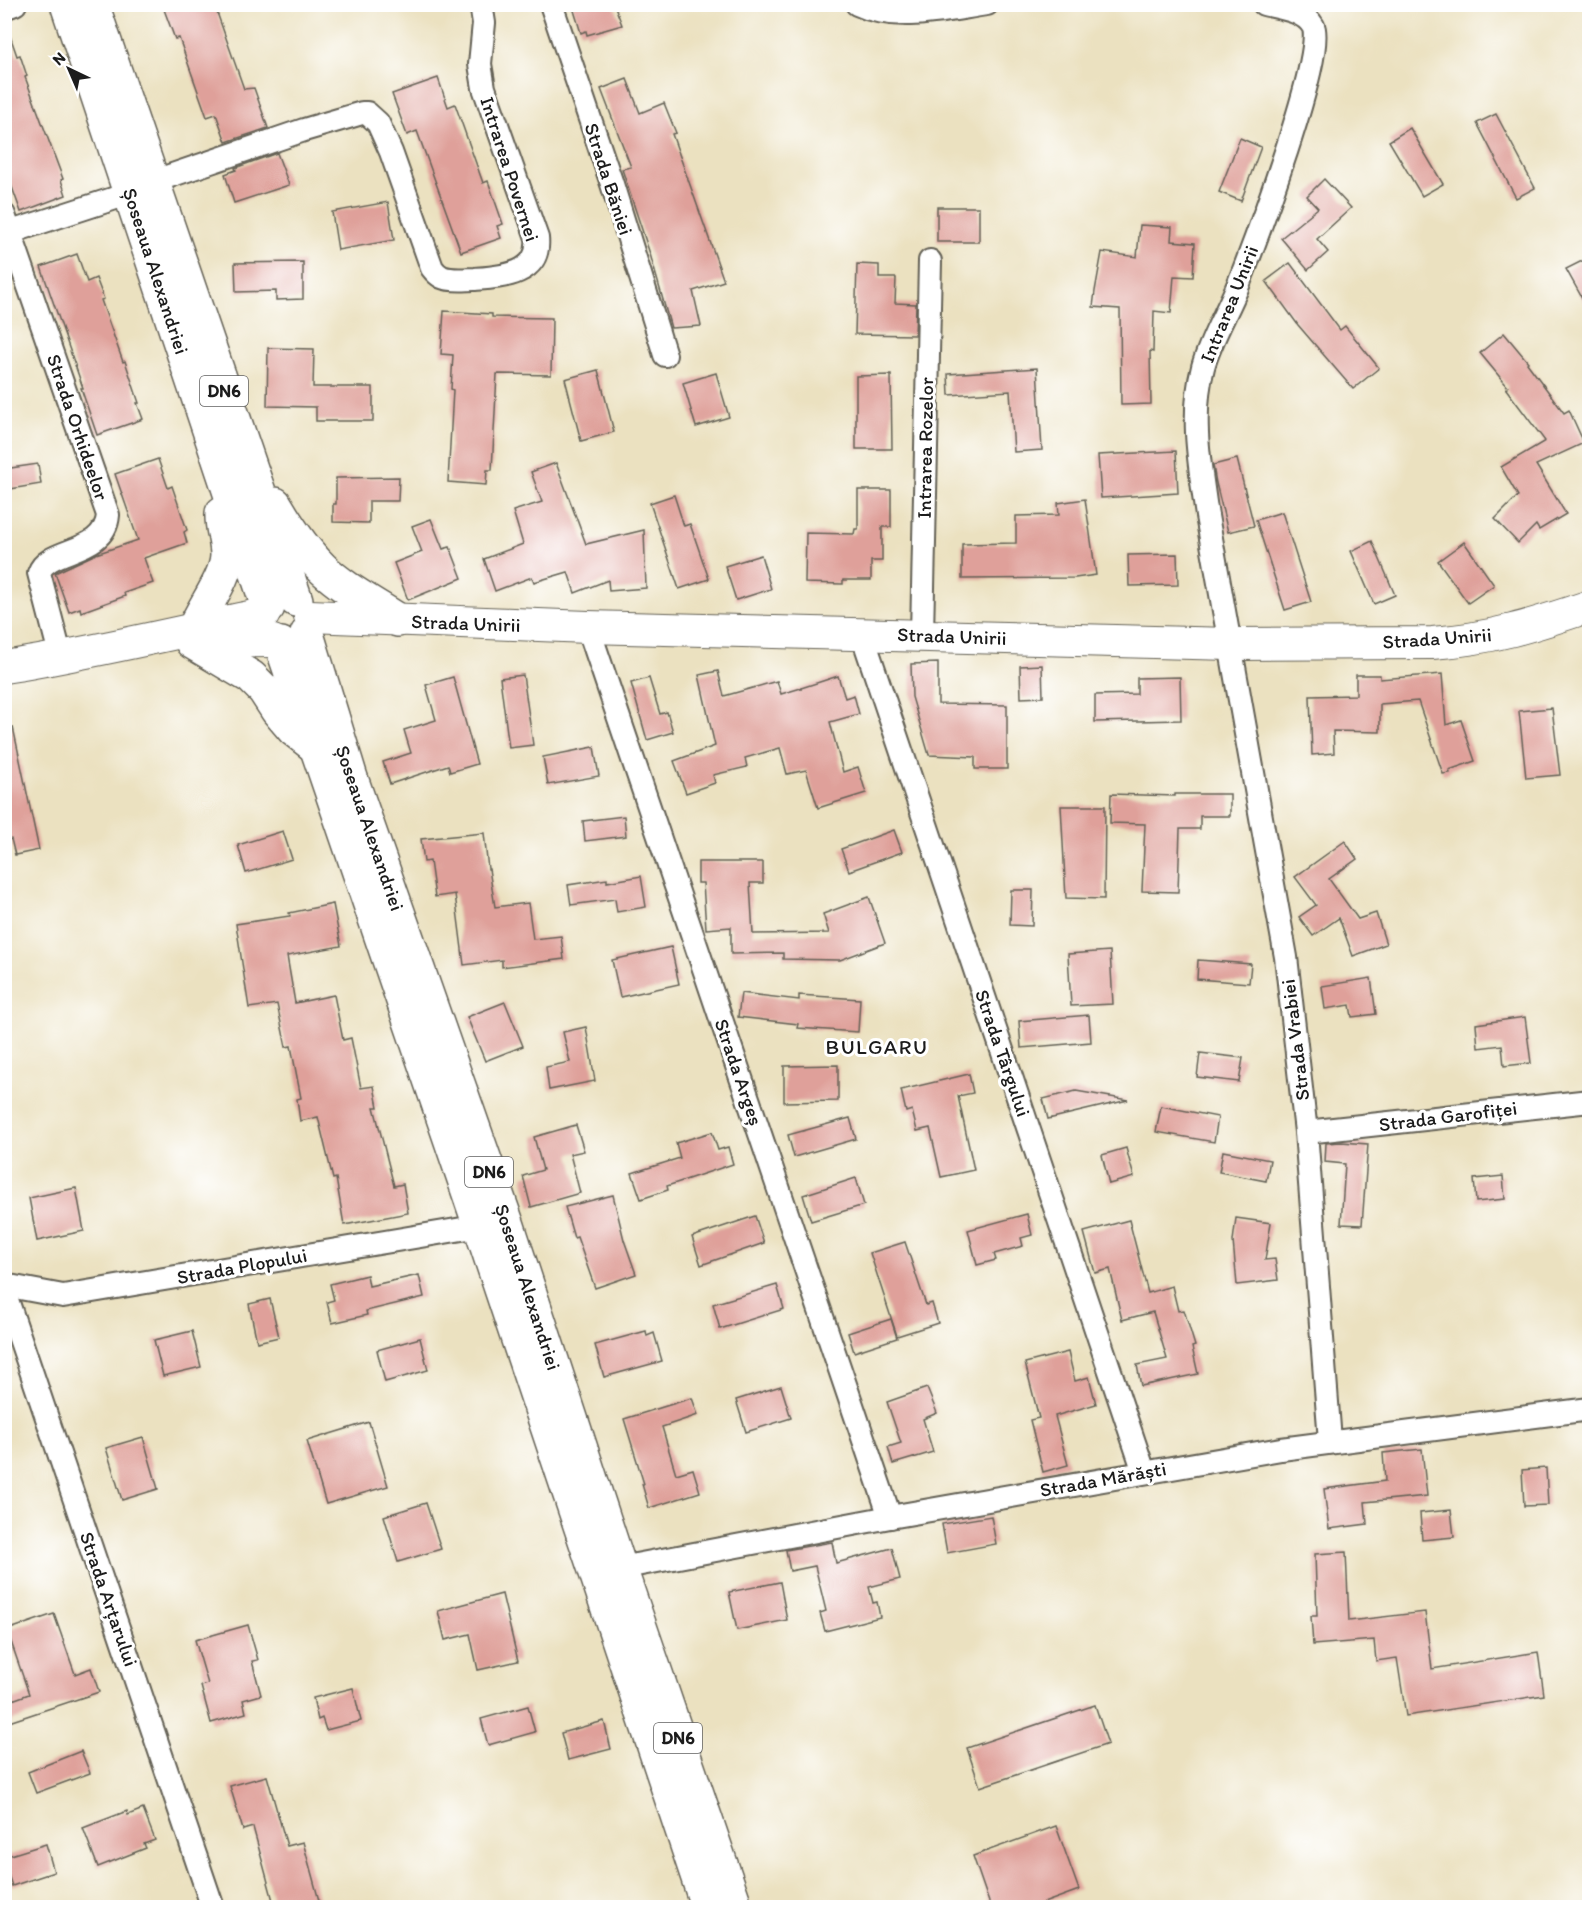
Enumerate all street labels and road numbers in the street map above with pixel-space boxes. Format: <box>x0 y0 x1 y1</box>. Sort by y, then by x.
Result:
street label: Intrarea Povernei <box>475 94 545 244</box>
street label: Strada Băniei <box>580 120 638 238</box>
street label: Șoseaua Alexandriei <box>118 185 194 357</box>
street label: Intrarea Unirii <box>1195 242 1263 366</box>
street label: Strada Orhideelor <box>42 351 114 504</box>
road number: DN6 <box>200 376 248 406</box>
street label: Intrarea Rozelor <box>912 377 938 519</box>
street label: Strada Unirii <box>411 609 521 637</box>
street label: Strada Unirii <box>897 622 1007 650</box>
street label: Strada Unirii <box>1382 622 1492 654</box>
street label: Șoseaua Alexandriei <box>330 742 410 914</box>
street label: Strada Vrabiei <box>1276 978 1314 1102</box>
street label: Strada Târgului <box>970 986 1036 1120</box>
street label: Strada Argeș <box>710 1015 769 1129</box>
street label: Strada Garofiței <box>1378 1096 1518 1136</box>
road number: DN6 <box>465 1157 513 1187</box>
street label: Șoseaua Alexandriei <box>490 1201 566 1373</box>
street label: Strada Plopului <box>175 1243 309 1289</box>
street label: Strada Mărăști <box>1038 1456 1168 1502</box>
street label: Strada Arțarului <box>75 1529 143 1669</box>
road number: DN6 <box>654 1723 702 1753</box>

